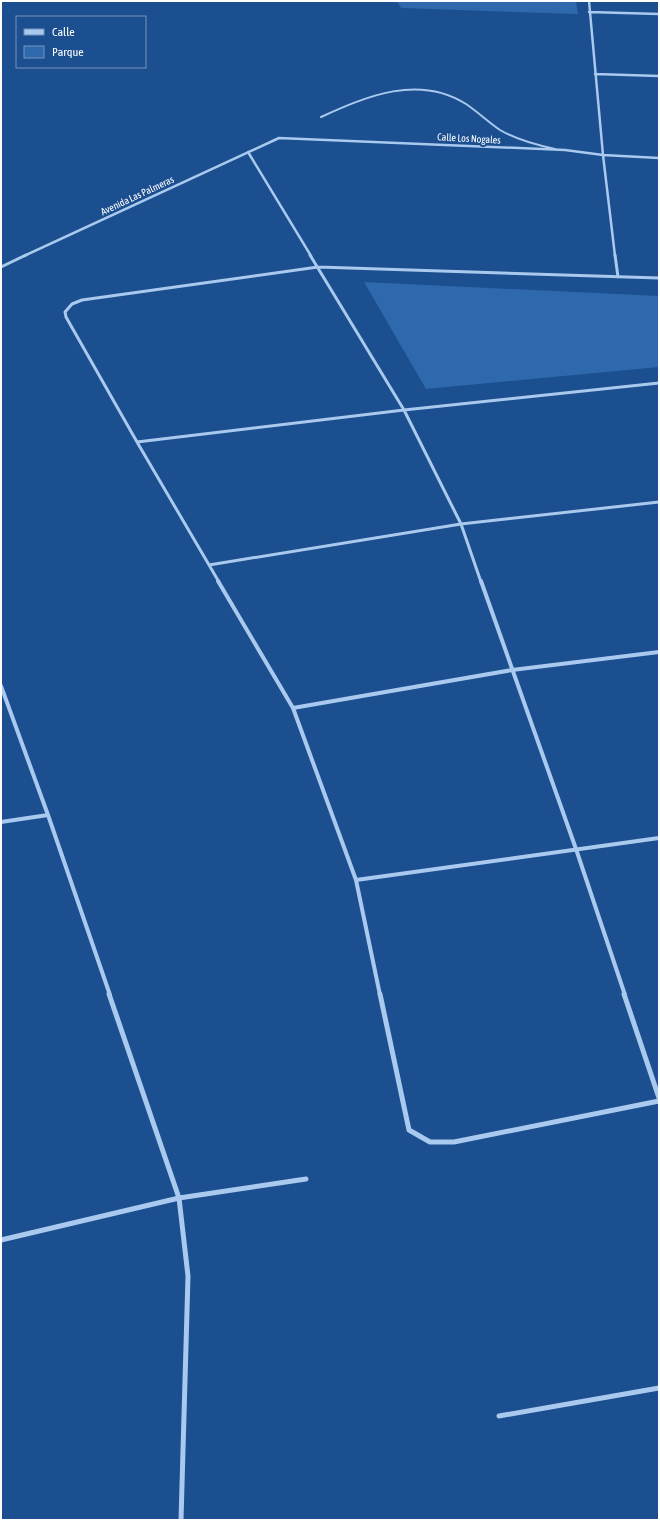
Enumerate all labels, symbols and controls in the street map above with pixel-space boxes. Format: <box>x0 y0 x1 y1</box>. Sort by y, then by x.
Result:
legend <box>16 16 146 68</box>
text: Calle <box>52 25 75 39</box>
text: Parque <box>52 45 84 59</box>
street label: Calle Los Nogales <box>437 131 502 146</box>
street label: Avenida Las Palmeras <box>99 173 176 217</box>

